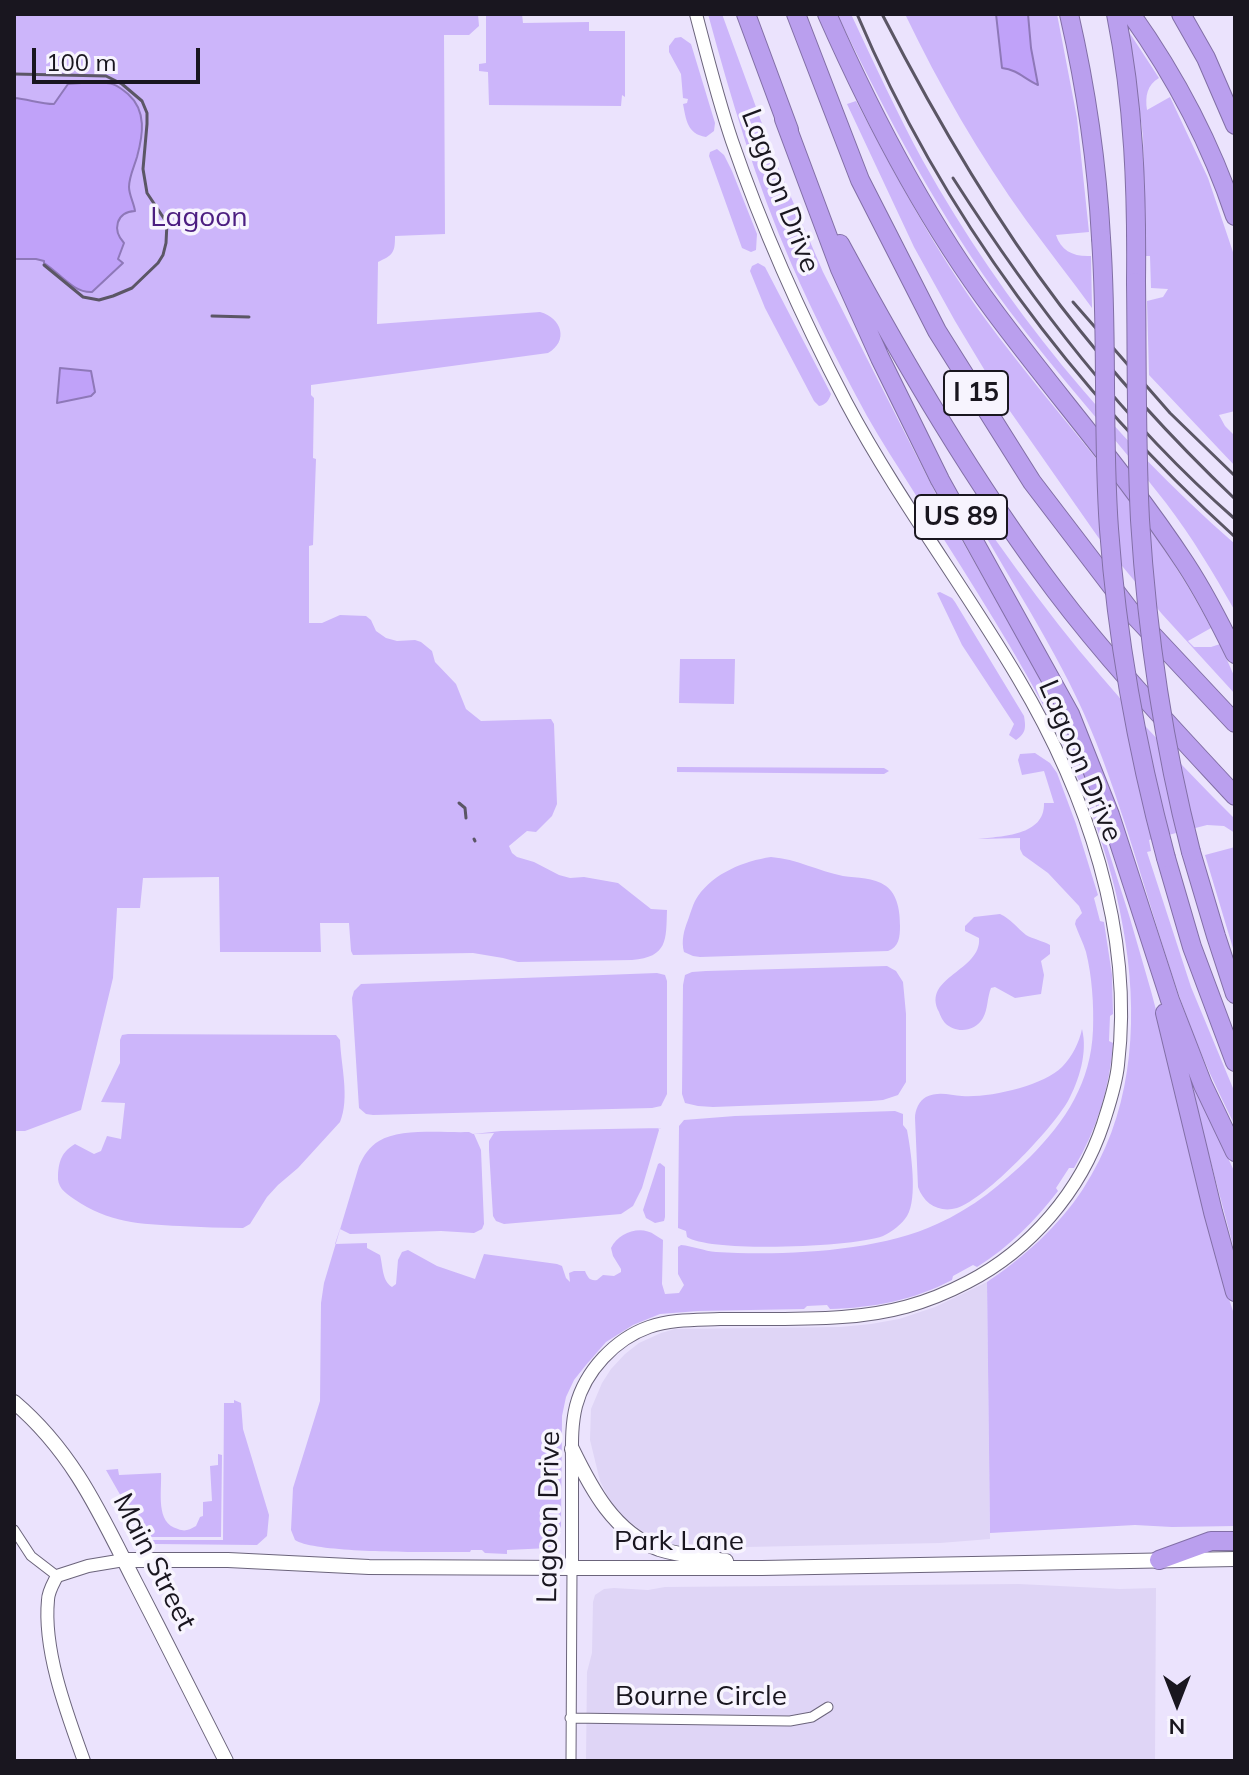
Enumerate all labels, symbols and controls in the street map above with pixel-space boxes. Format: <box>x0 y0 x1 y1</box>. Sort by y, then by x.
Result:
scale bar <box>36 32 204 82</box>
text: 100 m <box>46 47 117 77</box>
street label: Lagoon Drive <box>733 105 827 277</box>
park label: Lagoon <box>150 201 248 235</box>
road number: I 15 <box>944 371 1008 415</box>
road number: US 89 <box>915 495 1007 539</box>
street label: Lagoon Drive <box>1031 675 1129 847</box>
street label: Lagoon Drive <box>531 1431 567 1603</box>
street label: Main Street <box>105 1488 203 1636</box>
street label: Park Lane <box>614 1525 744 1559</box>
north arrow <box>1137 1663 1217 1743</box>
street label: Bourne Circle <box>615 1680 787 1714</box>
text: N <box>1169 1713 1185 1741</box>

